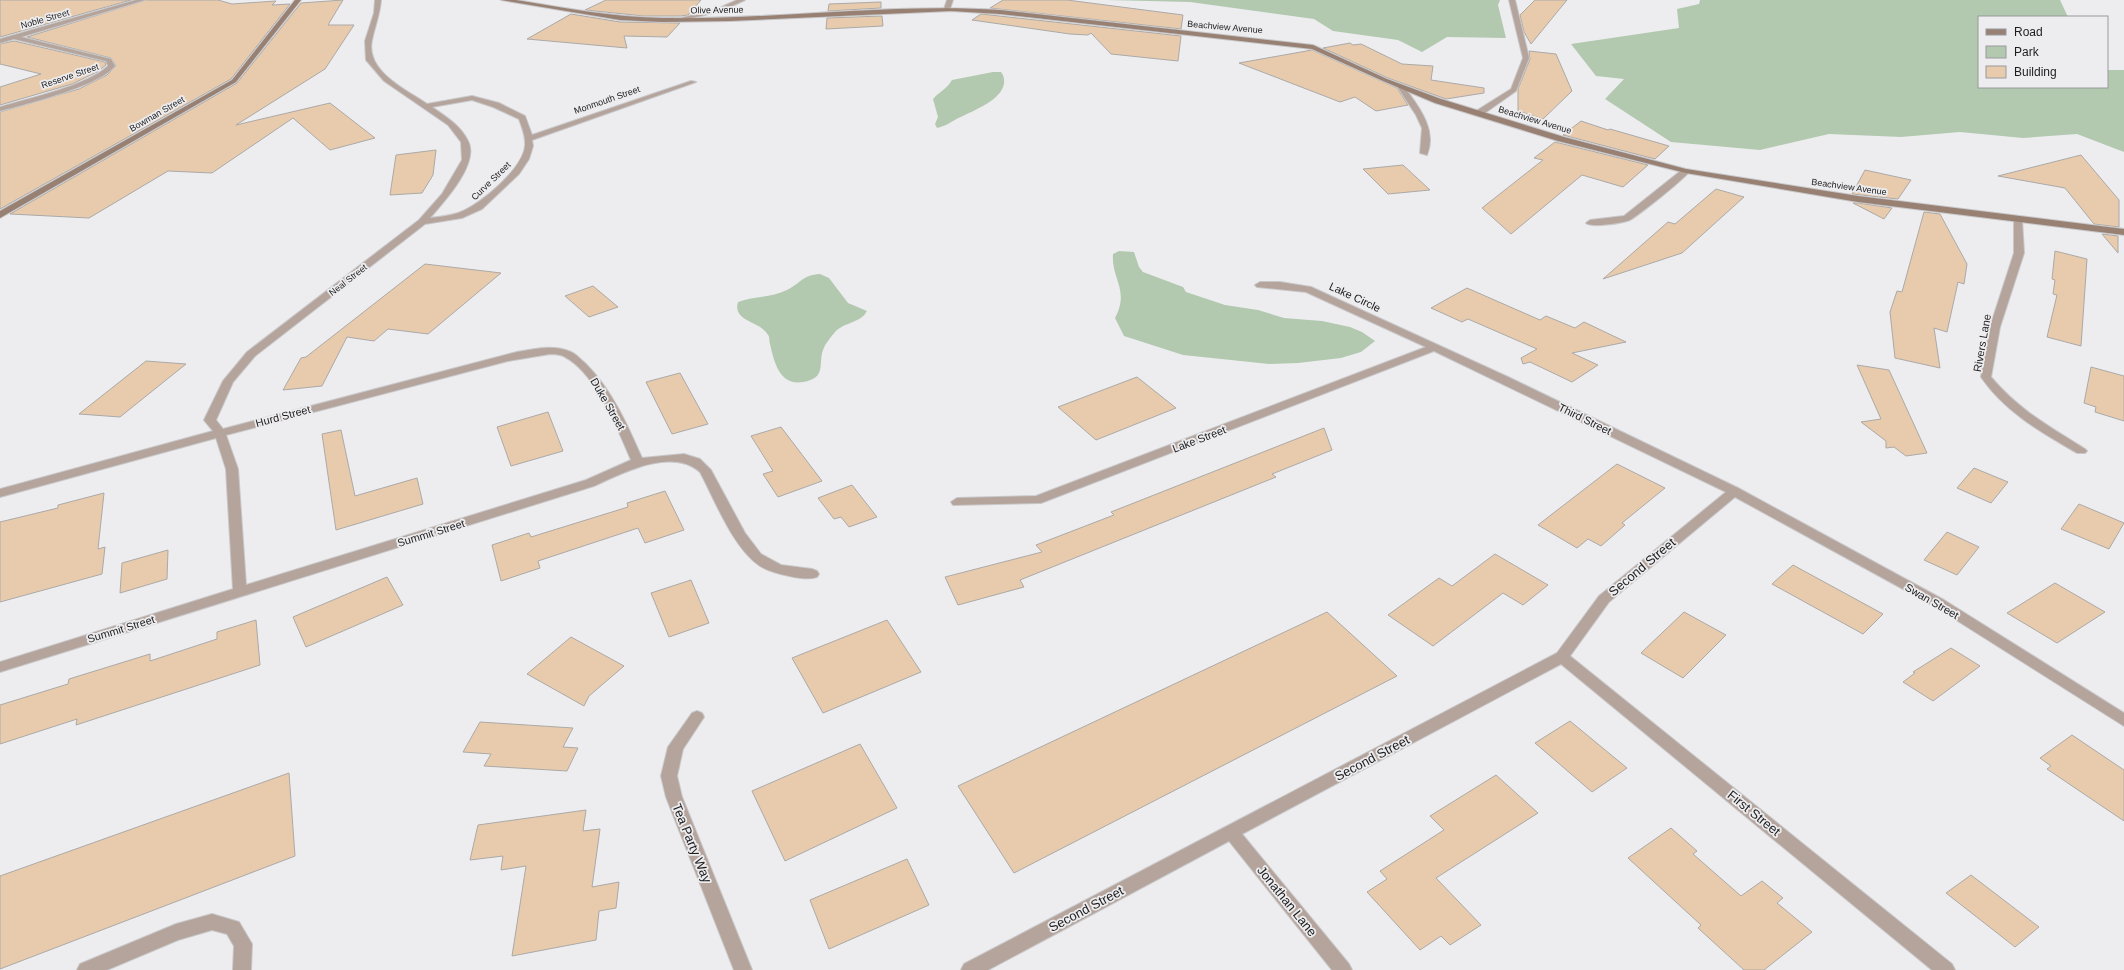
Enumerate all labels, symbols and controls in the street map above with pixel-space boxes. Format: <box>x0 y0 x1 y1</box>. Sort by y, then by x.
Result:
street label: Olive Avenue <box>690 5 744 15</box>
street label: Noble Street <box>20 7 71 31</box>
legend <box>1978 16 2108 88</box>
street label: Beachview Avenue <box>1187 19 1263 35</box>
text: Road <box>2014 25 2043 39</box>
text: Park <box>2014 45 2040 59</box>
street label: Reserve Street <box>40 61 100 90</box>
text: Building <box>2014 65 2057 79</box>
street label: Monmouth Street <box>573 84 642 116</box>
street label: Bowman Street <box>128 94 187 134</box>
street label: Beachview Avenue <box>1497 104 1573 136</box>
street label: Curve Street <box>469 160 513 202</box>
street label: Beachview Avenue <box>1811 177 1887 197</box>
street label: Neal Street <box>327 262 369 298</box>
street label: Lake Circle <box>1328 280 1382 314</box>
street label: Rivers Lane <box>1971 313 1993 373</box>
street label: Duke Street <box>588 376 628 432</box>
street label: Third Street <box>1557 401 1613 437</box>
street label: Hurd Street <box>254 403 312 429</box>
street label: Lake Street <box>1171 423 1227 455</box>
street label: Summit Street <box>396 517 466 549</box>
street label: Second Street <box>1606 535 1679 599</box>
street label: Swan Street <box>1903 581 1961 621</box>
street label: Summit Street <box>86 613 156 645</box>
street label: Second Street <box>1332 732 1412 784</box>
street label: First Street <box>1725 787 1784 839</box>
street label: Tea Party Way <box>669 801 715 885</box>
street label: Jonathan Lane <box>1254 863 1320 939</box>
street label: Second Street <box>1046 883 1126 935</box>

